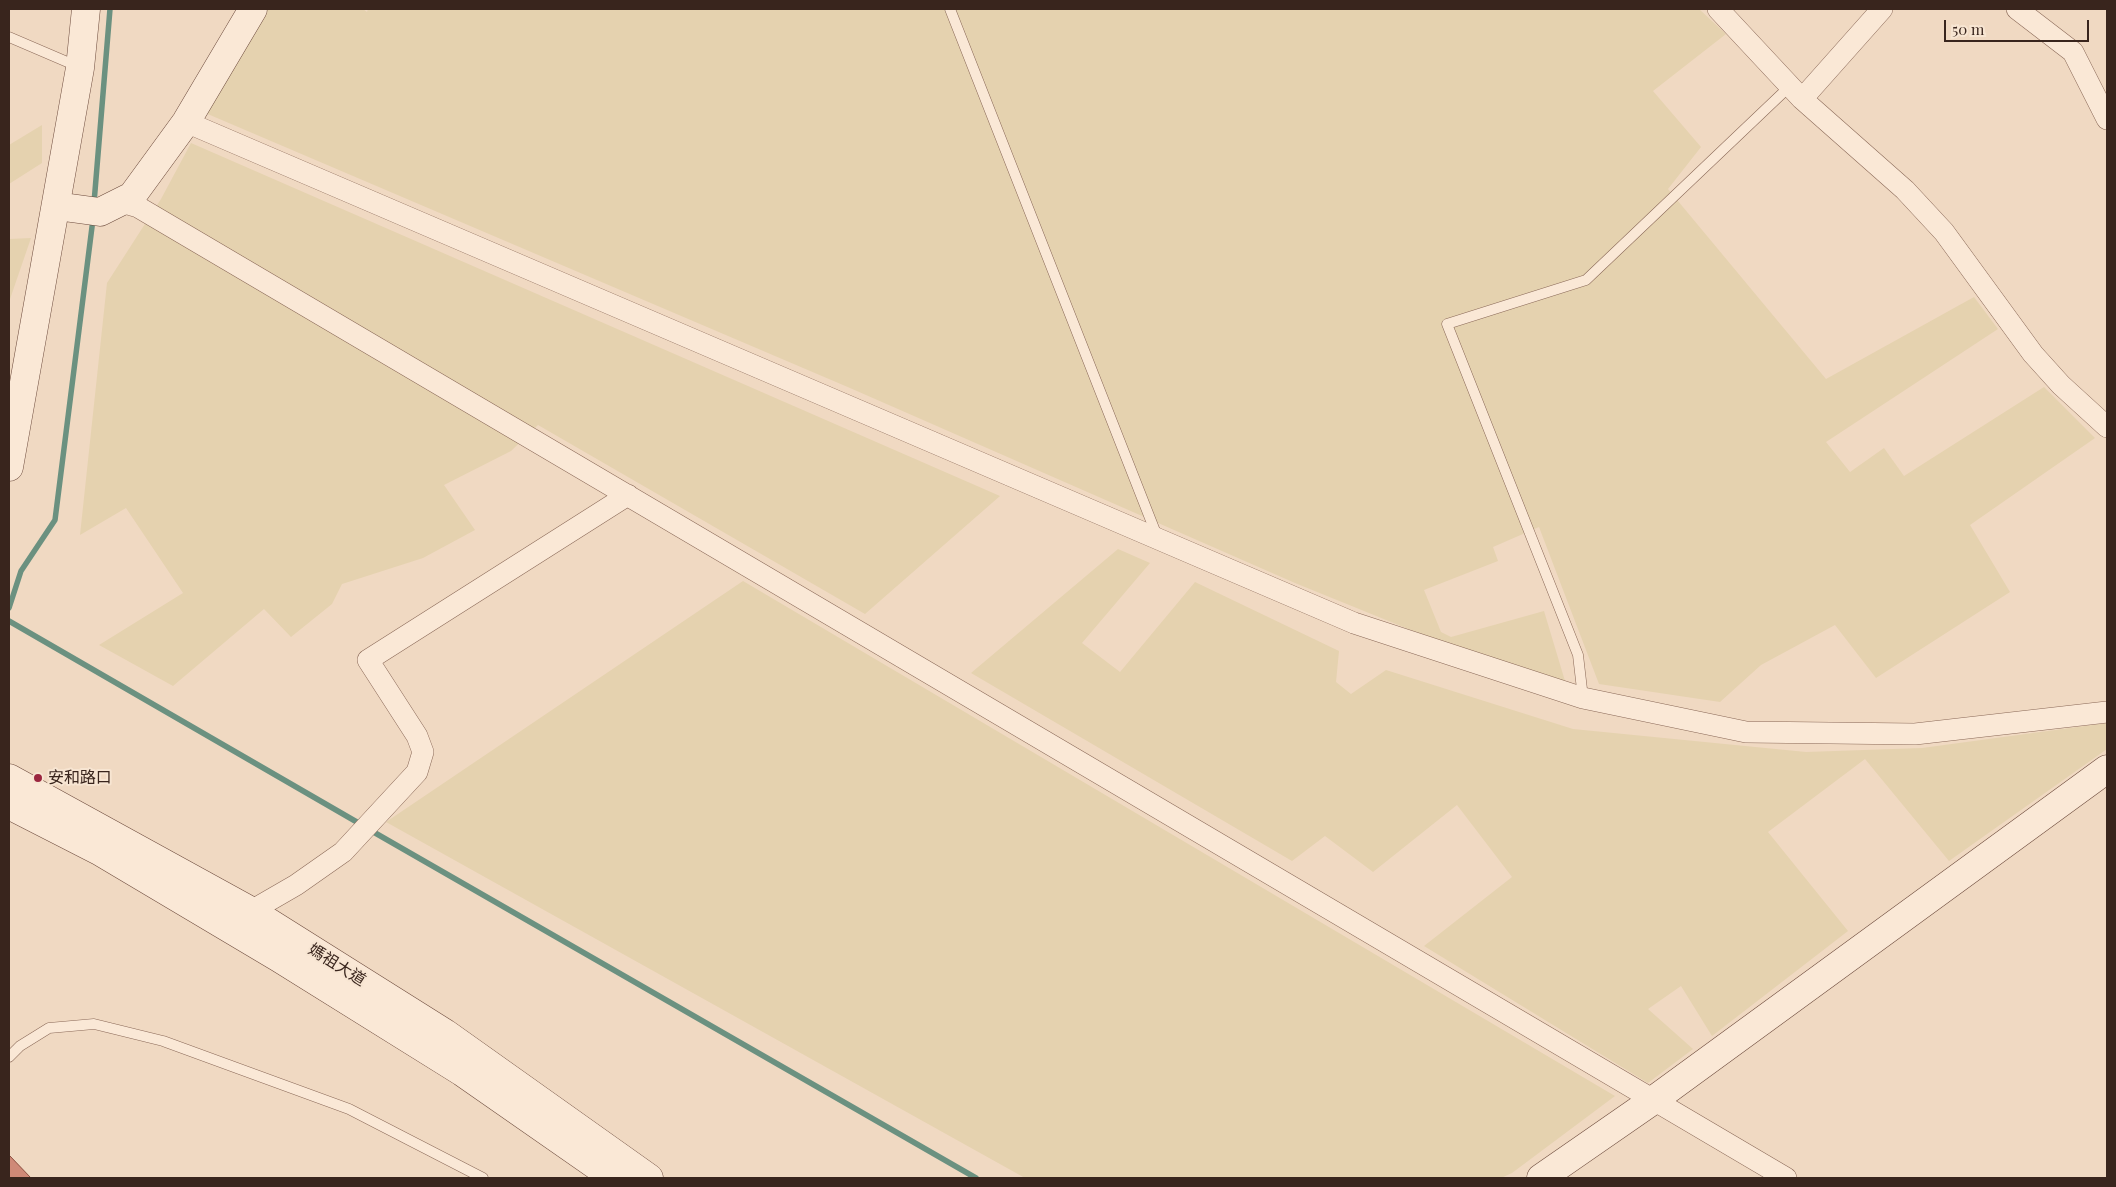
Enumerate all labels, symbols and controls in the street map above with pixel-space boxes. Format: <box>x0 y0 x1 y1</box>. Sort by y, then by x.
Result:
scale bar <box>1946 10 2091 42</box>
text: 50 m <box>1952 19 1984 39</box>
place label: 安和路口 <box>48 768 112 788</box>
marker: 安和路口 <box>32 772 44 784</box>
street label: 媽祖大道 <box>305 940 369 990</box>

